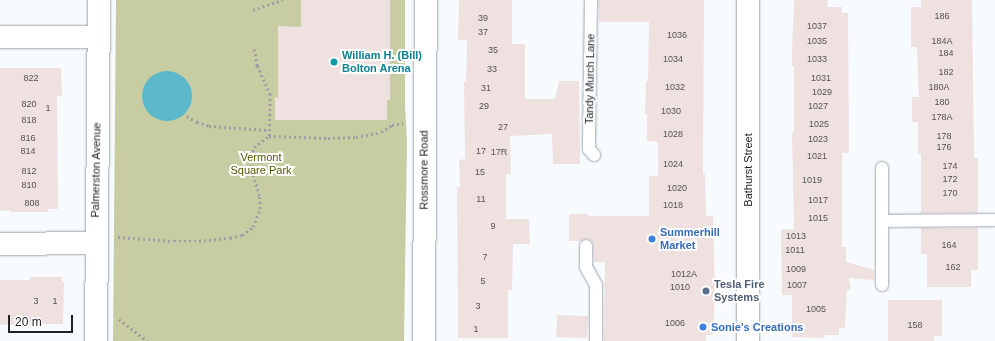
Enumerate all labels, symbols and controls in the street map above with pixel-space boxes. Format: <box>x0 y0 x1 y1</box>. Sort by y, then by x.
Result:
house number: 186 <box>934 11 950 21</box>
house number: 39 <box>478 13 488 23</box>
house number: 1037 <box>807 21 827 31</box>
house number: 37 <box>478 27 488 37</box>
house number: 1036 <box>667 30 687 40</box>
street label: Tandy Murch Lane <box>583 34 597 124</box>
house number: 1035 <box>807 36 827 46</box>
house number: 184A <box>931 36 953 46</box>
house number: 35 <box>488 45 498 55</box>
house number: 184 <box>938 48 954 58</box>
place label: William H. (Bill) Bolton Arena <box>342 49 422 75</box>
house number: 1034 <box>663 54 683 64</box>
house number: 1033 <box>807 54 827 64</box>
marker: William H. (Bill) Bolton Arena <box>329 57 339 67</box>
house number: 33 <box>487 64 497 74</box>
house number: 182 <box>938 67 954 77</box>
house number: 822 <box>23 73 39 83</box>
house number: 1031 <box>811 73 831 83</box>
house number: 1032 <box>665 82 685 92</box>
house number: 180A <box>928 82 950 92</box>
house number: 31 <box>481 83 491 93</box>
house number: 1029 <box>812 87 832 97</box>
house number: 180 <box>934 97 950 107</box>
house number: 820 <box>21 99 37 109</box>
house number: 29 <box>479 101 489 111</box>
house number: 1027 <box>808 101 828 111</box>
house number: 1 <box>45 103 51 113</box>
house number: 1030 <box>661 106 681 116</box>
house number: 178A <box>931 112 953 122</box>
house number: 818 <box>21 115 37 125</box>
house number: 1025 <box>809 119 829 129</box>
street label: Palmerston Avenue <box>89 122 103 218</box>
house number: 27 <box>498 122 508 132</box>
house number: 1028 <box>663 129 683 139</box>
street label: Rossmore Road <box>417 130 431 210</box>
house number: 178 <box>936 131 952 141</box>
house number: 816 <box>20 133 36 143</box>
street label: Bathurst Street <box>741 133 755 207</box>
house number: 1023 <box>808 134 828 144</box>
house number: 176 <box>936 142 952 152</box>
house number: 814 <box>20 146 36 156</box>
house number: 17 <box>476 146 486 156</box>
house number: 17R <box>491 147 507 157</box>
park label: Vermont Square Park <box>230 151 292 177</box>
house number: 1021 <box>807 151 827 161</box>
house number: 1024 <box>663 159 683 169</box>
house number: 174 <box>942 161 958 171</box>
house number: 812 <box>21 166 37 176</box>
house number: 15 <box>475 167 485 177</box>
house number: 172 <box>942 174 958 184</box>
house number: 1019 <box>802 175 822 185</box>
house number: 810 <box>21 180 37 190</box>
house number: 1020 <box>667 183 687 193</box>
house number: 170 <box>942 188 958 198</box>
house number: 11 <box>476 194 486 204</box>
house number: 1017 <box>808 195 828 205</box>
house number: 808 <box>24 198 40 208</box>
house number: 1018 <box>663 200 683 210</box>
house number: 1015 <box>808 213 828 223</box>
house number: 9 <box>490 221 496 231</box>
place label: Summerhill Market <box>660 226 720 252</box>
house number: 1013 <box>786 231 806 241</box>
marker: Summerhill Market <box>647 234 657 244</box>
house number: 164 <box>941 240 957 250</box>
house number: 1011 <box>785 245 805 255</box>
house number: 7 <box>482 252 488 262</box>
house number: 162 <box>945 262 961 272</box>
house number: 1009 <box>786 264 806 274</box>
house number: 1012A <box>671 269 697 279</box>
house number: 5 <box>480 276 486 286</box>
place label: Tesla Fire Systems <box>714 278 765 304</box>
house number: 1007 <box>787 280 807 290</box>
house number: 1010 <box>670 282 690 292</box>
marker: Tesla Fire Systems <box>701 286 711 296</box>
house number: 3 <box>33 296 39 306</box>
house number: 1 <box>52 296 58 306</box>
house number: 3 <box>475 301 481 311</box>
house number: 1005 <box>806 304 826 314</box>
scale bar <box>10 307 75 333</box>
text: 20 m <box>15 315 42 329</box>
house number: 1006 <box>665 318 685 328</box>
place label: Sonie's Creations <box>711 320 803 334</box>
house number: 158 <box>907 320 923 330</box>
marker: Sonie's Creations <box>698 322 708 332</box>
house number: 1 <box>473 324 479 334</box>

